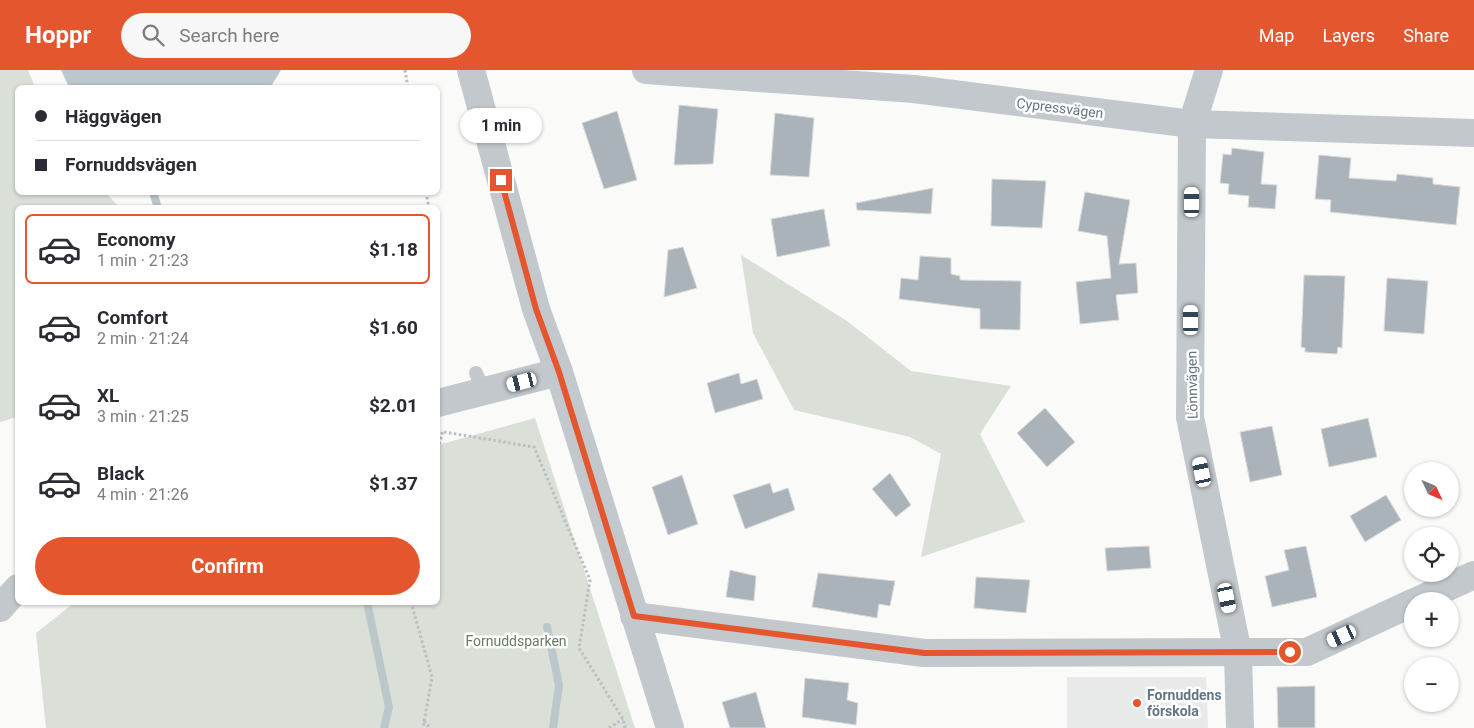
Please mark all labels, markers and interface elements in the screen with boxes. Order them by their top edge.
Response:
search box [121,13,471,58]
text: Hoppr [25,21,91,49]
icon: search [139,21,167,49]
text: Search here [179,24,279,47]
text: Map [1259,25,1294,46]
text: Layers [1322,25,1375,46]
text: Share [1403,25,1449,46]
street label: Cypressvägen [1016,95,1104,121]
text: Häggvägen [65,105,162,128]
callout: 1 min [460,108,542,142]
text: 1 min [481,116,521,135]
text: Fornuddsvägen [65,153,197,176]
route end [490,169,512,191]
car [1184,187,1199,217]
icon: car [37,227,82,272]
text: Economy [97,228,176,251]
text: $1.18 [369,238,418,261]
text: 1 min · 21:23 [97,251,189,270]
icon: car [37,305,82,350]
car [1183,305,1198,335]
text: Comfort [97,306,168,329]
text: $1.60 [369,316,418,339]
text: 2 min · 21:24 [97,329,189,348]
street label: Lönnvägen [1183,351,1201,419]
car [505,371,538,393]
icon: car [37,383,82,428]
text: XL [97,384,119,407]
text: $2.01 [369,394,418,417]
text: 3 min · 21:25 [97,407,189,426]
car [1191,456,1212,488]
icon: car [37,461,82,506]
text: Black [97,462,144,485]
north arrow [1404,462,1459,518]
map controls [1404,462,1459,712]
text: $1.37 [369,472,418,495]
text: 4 min · 21:26 [97,485,189,504]
button: locate [1404,527,1459,582]
button: Confirm [35,537,420,595]
car [1216,582,1237,614]
button: + [1404,592,1459,647]
car [1325,623,1358,649]
park label: Fornuddsparken [465,633,567,649]
route start [1279,641,1301,663]
button: − [1404,657,1459,712]
place label: Fornuddens förskola [1147,687,1222,719]
marker: Fornuddens förskola [1131,697,1143,709]

